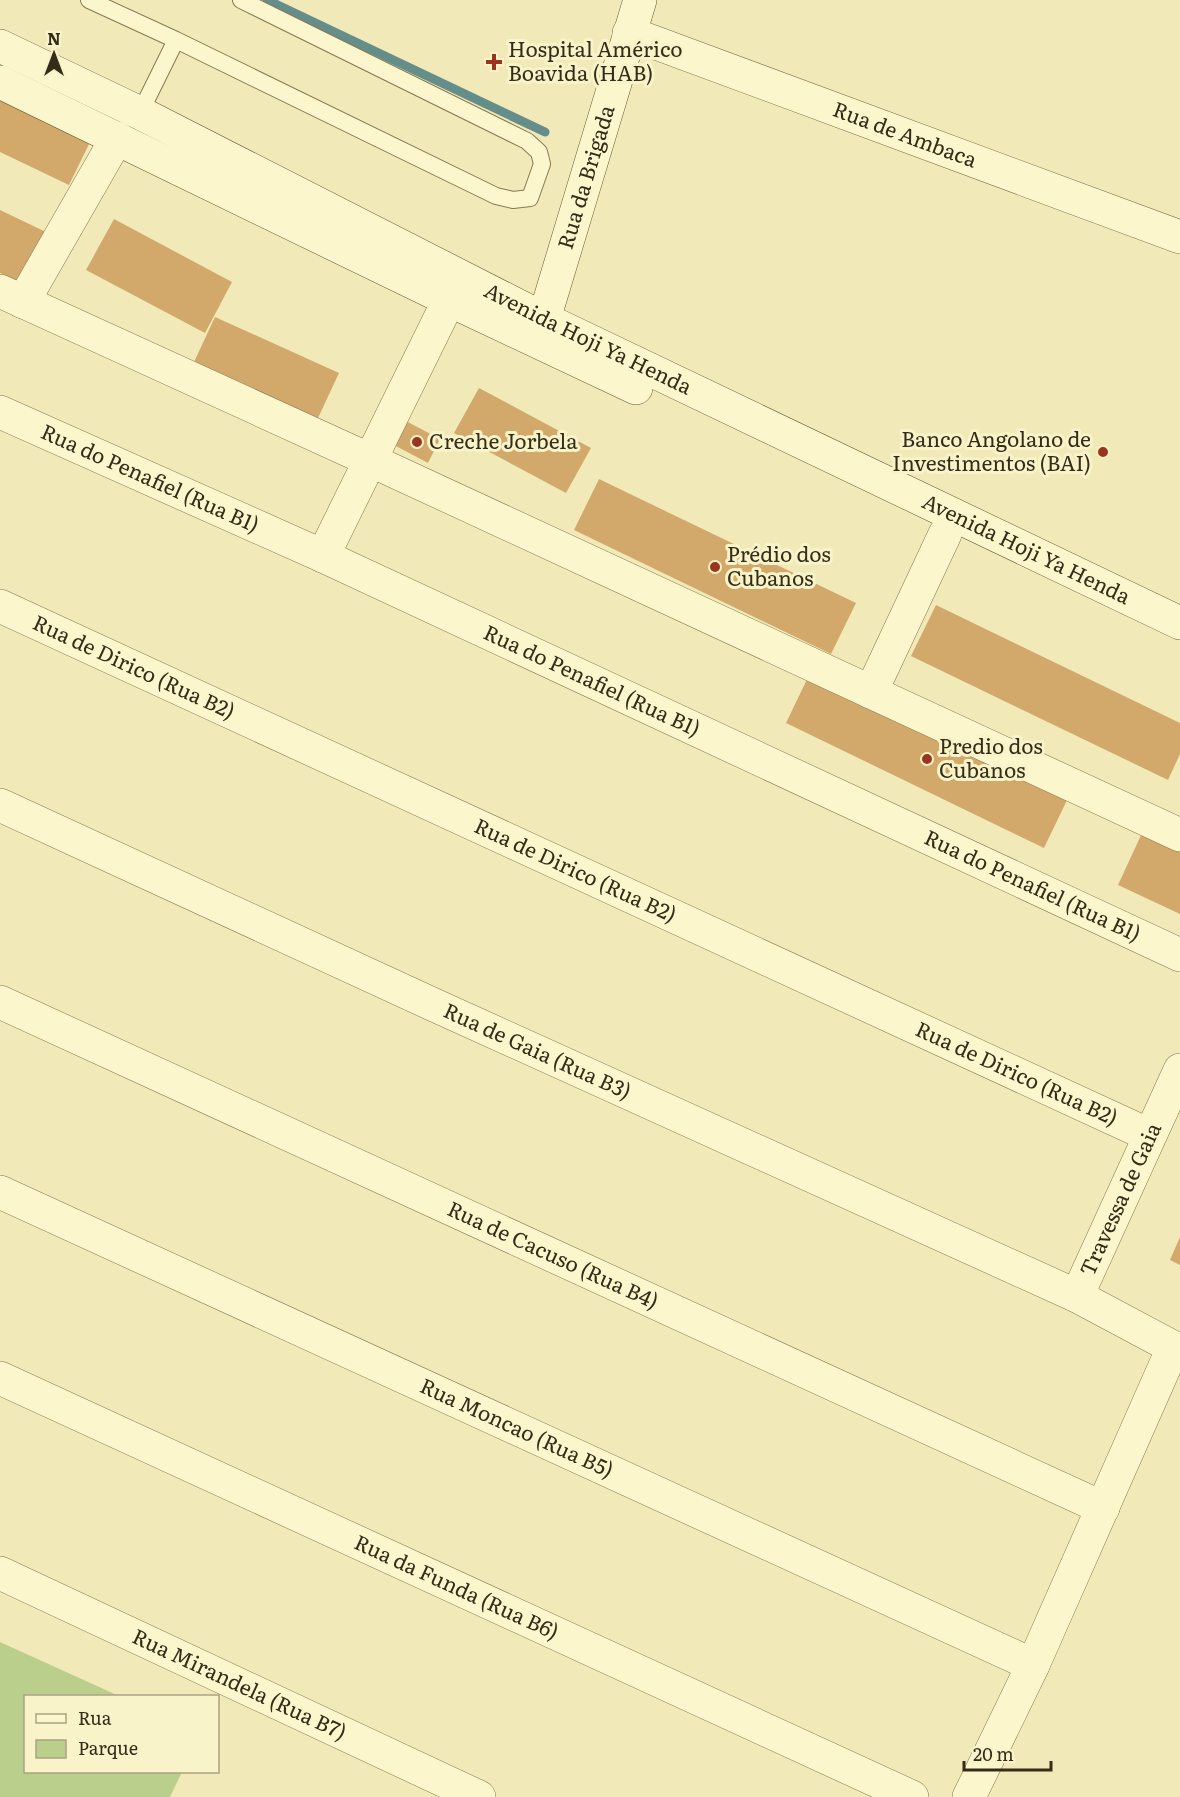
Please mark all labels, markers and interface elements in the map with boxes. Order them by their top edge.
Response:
north arrow [24,24,84,84]
text: N [47,26,61,50]
place label: Hospital Américo Boavida (HAB) [508,32,683,87]
marker: Hospital Américo Boavida (HAB) [485,53,503,71]
street label: Rua de Ambaca [829,92,983,174]
street label: Rua da Brigada [548,100,621,252]
street label: Avenida Hoji Ya Henda [480,273,699,401]
street label: Rua do Penafiel (Rua B1) [37,414,265,539]
place label: Banco Angolano de Investimentos (BAI) [892,422,1091,477]
place label: Creche Jorbela [429,424,578,455]
marker: Creche Jorbela [410,435,424,449]
marker: Banco Angolano de Investimentos (BAI) [1096,445,1110,459]
street label: Avenida Hoji Ya Henda [918,484,1137,610]
place label: Prédio dos Cubanos [727,537,831,592]
marker: Prédio dos Cubanos [708,560,722,574]
street label: Rua de Dirico (Rua B2) [28,605,241,725]
street label: Rua do Penafiel (Rua B1) [479,615,706,743]
place label: Predio dos Cubanos [939,729,1043,784]
marker: Predio dos Cubanos [920,752,934,766]
street label: Rua de Dirico (Rua B2) [470,808,682,928]
street label: Rua do Penafiel (Rua B1) [920,820,1147,948]
street label: Rua de Gaia (Rua B3) [439,993,637,1105]
street label: Rua de Dirico (Rua B2) [911,1012,1124,1132]
street label: Travessa de Gaia [1070,1116,1167,1280]
street label: Rua de Cacuso (Rua B4) [443,1191,664,1315]
street label: Rua Moncao (Rua B5) [416,1368,619,1484]
street label: Rua da Funda (Rua B6) [350,1525,564,1646]
street label: Rua Mirandela (Rua B7) [128,1619,352,1746]
legend [24,1695,219,1773]
text: Rua [78,1704,112,1731]
text: Parque [78,1734,138,1761]
scale bar [964,1734,1051,1772]
text: 20 m [973,1740,1014,1767]

